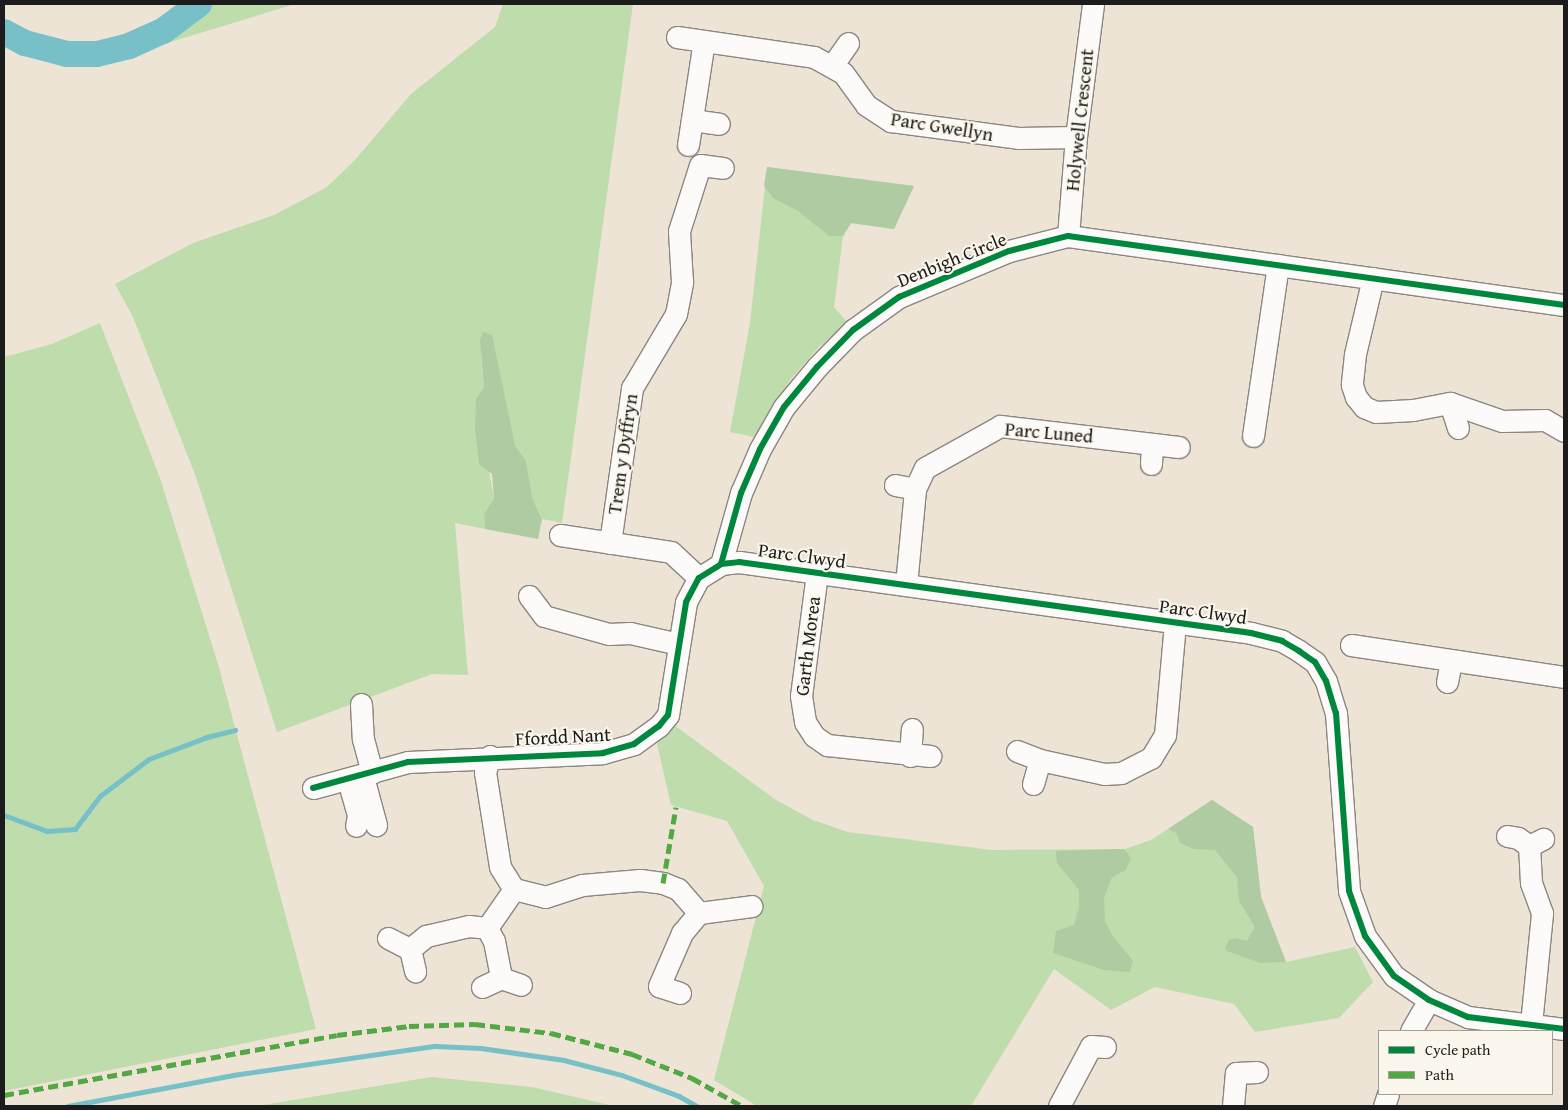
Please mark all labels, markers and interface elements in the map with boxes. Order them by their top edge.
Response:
street label: Holywell Crescent [1061,48,1099,192]
street label: Parc Gwellyn [889,108,995,146]
street label: Denbigh Circle [894,228,1010,292]
street label: Trem y Dyffryn [603,392,643,516]
street label: Parc Luned [1004,418,1094,448]
street label: Parc Clwyd [757,539,847,573]
street label: Garth Morea [791,595,825,697]
street label: Parc Clwyd [1158,595,1248,629]
street label: Ffordd Nant [514,723,612,751]
legend [1378,1030,1553,1095]
text: Cycle path [1425,1039,1491,1060]
text: Path [1425,1064,1454,1085]

